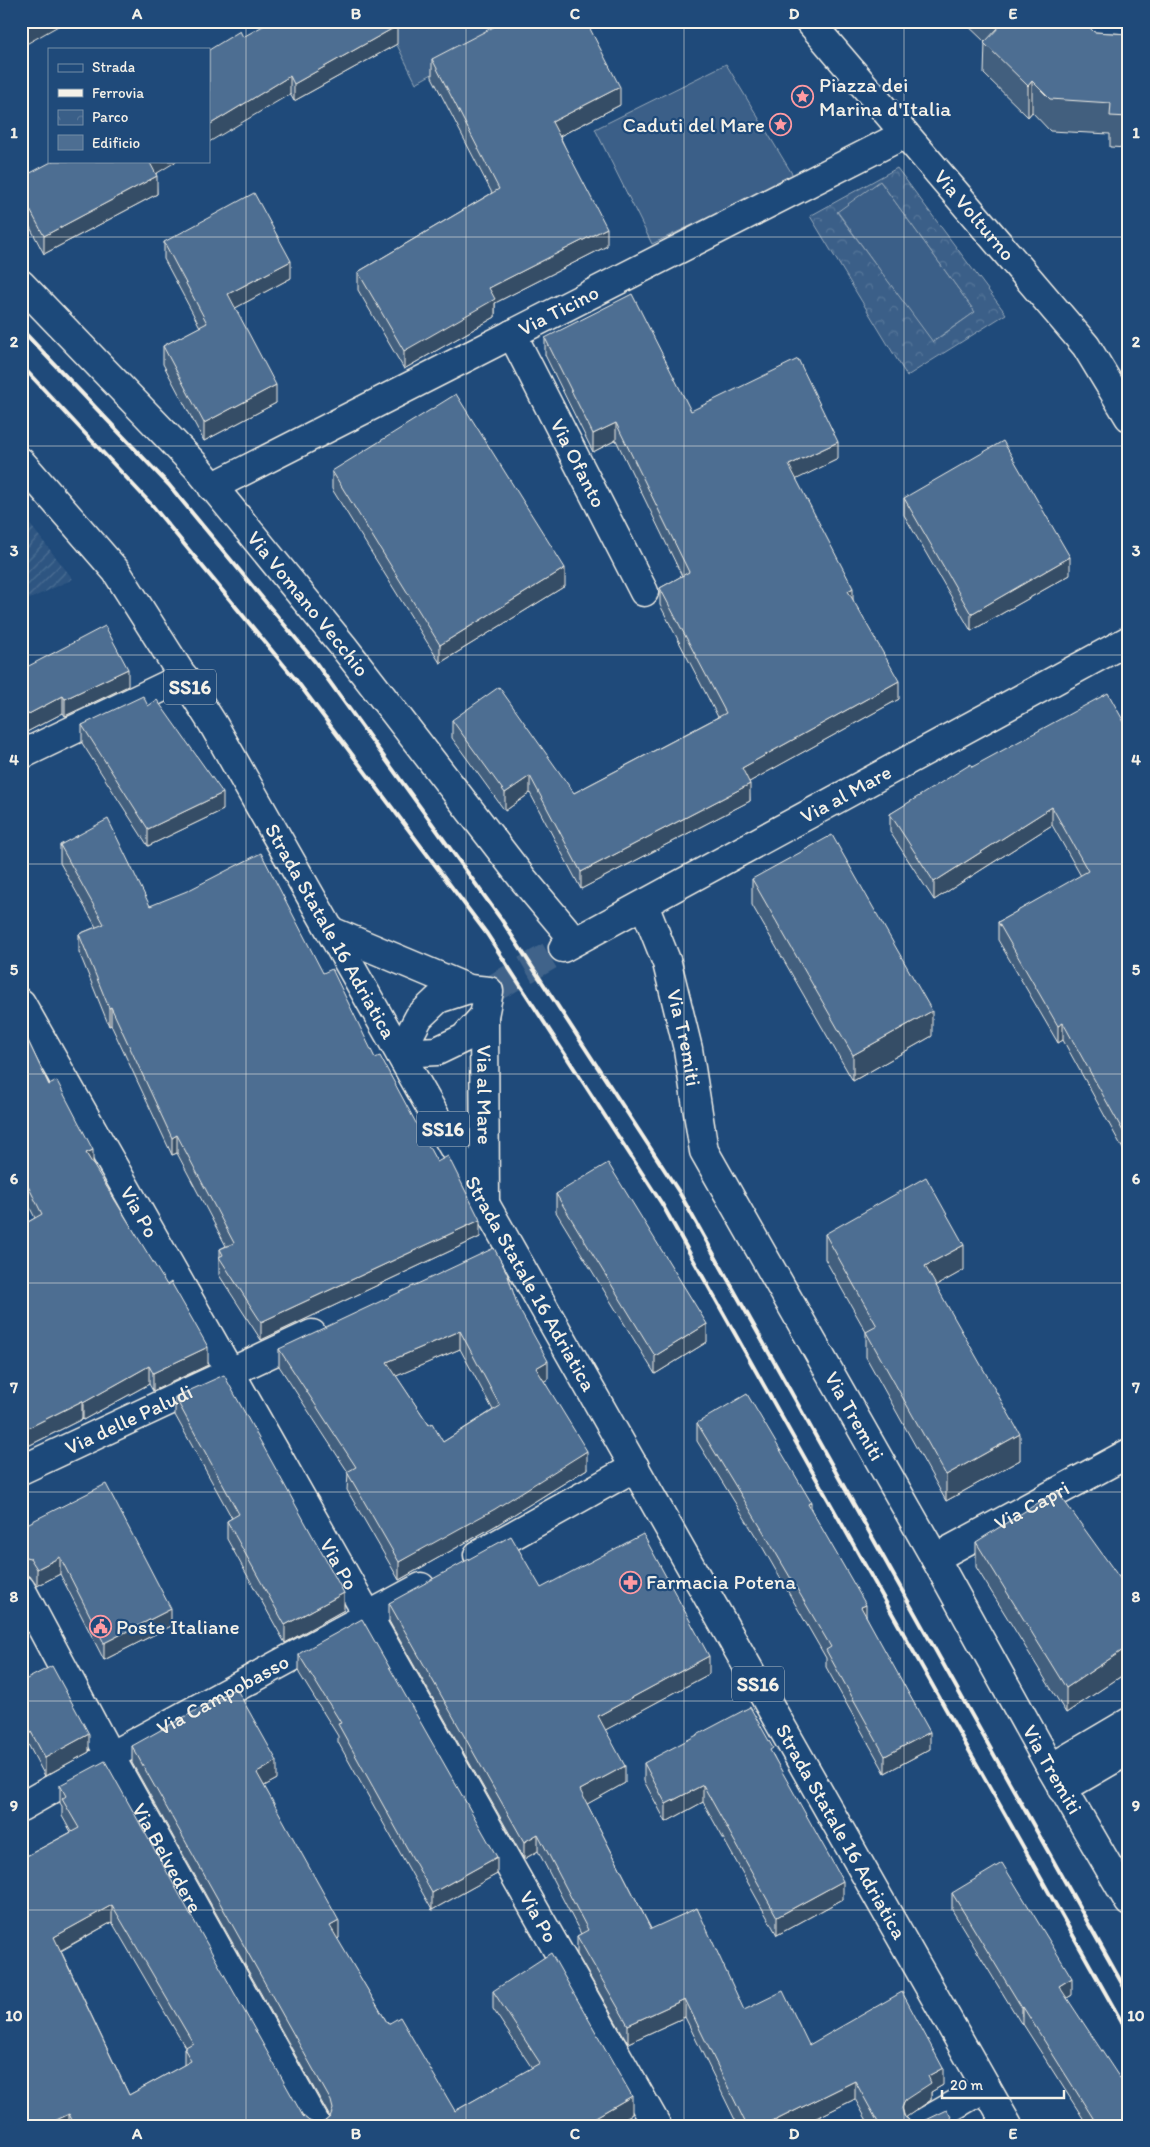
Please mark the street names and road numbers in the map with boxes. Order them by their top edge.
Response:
street label: Via Volturno [929,164,1021,266]
street label: Via Ticino [514,279,603,341]
street label: Via Ofanto [545,414,612,512]
street label: Via Vomano Vecchio [242,526,375,681]
road number: SS16 [164,670,216,704]
street label: Via al Mare [796,759,895,828]
street label: Strada Statale 16 Adriatica [260,819,402,1043]
street label: Via Tremiti [662,986,707,1088]
street label: Via al Mare [472,1045,498,1145]
road number: SS16 [417,1112,469,1146]
street label: Strada Statale 16 Adriatica [460,1171,602,1395]
street label: Via Po [115,1181,164,1242]
street label: Via Tremiti [820,1367,890,1465]
street label: Via delle Paludi [61,1379,196,1460]
street label: Via Capri [990,1475,1073,1536]
street label: Via Po [315,1534,364,1594]
street label: Via Campobasso [152,1648,293,1740]
road number: SS16 [732,1666,784,1702]
street label: Strada Statale 16 Adriatica [771,1719,912,1943]
street label: Via Tremiti [1018,1720,1088,1818]
street label: Via Belvedere [127,1798,208,1917]
street label: Via Po [514,1886,563,1947]

